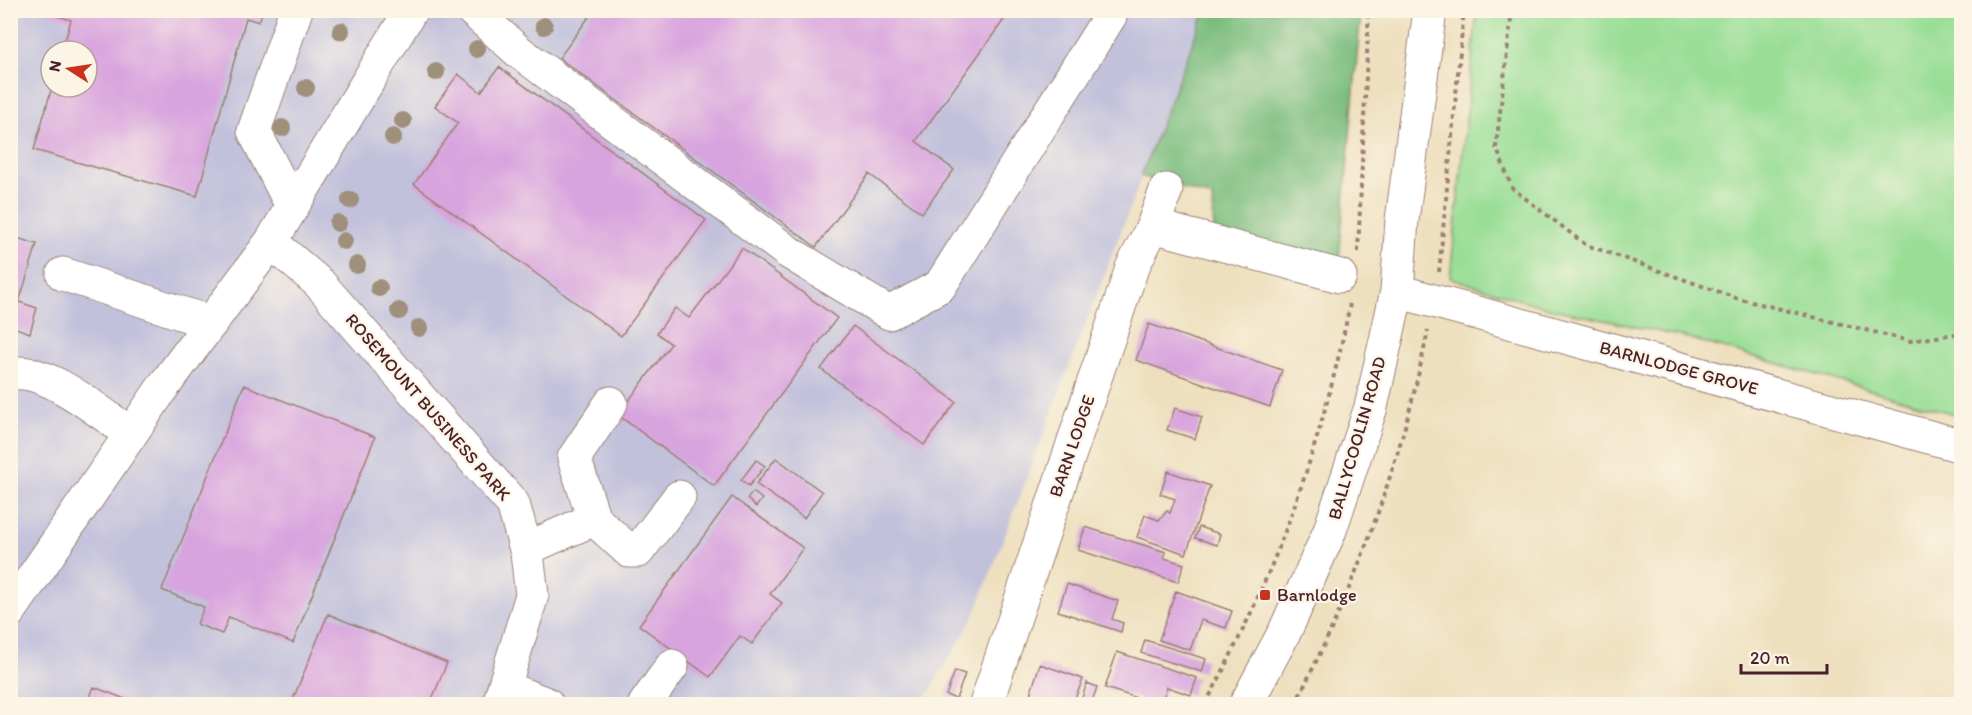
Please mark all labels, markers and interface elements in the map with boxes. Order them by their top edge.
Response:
north arrow [39,39,99,99]
text: N [44,59,65,73]
street label: ROSEMOUNT BUSINESS PARK [341,309,516,505]
street label: BARNLODGE GROVE [1597,336,1761,400]
street label: BALLYCOOLIN ROAD [1323,354,1391,522]
street label: BARN LODGE [1044,392,1100,500]
place label: Barnlodge [1277,584,1357,606]
marker: Barnlodge [1258,588,1272,602]
scale bar [1741,637,1826,675]
text: 20 m [1750,647,1790,669]

